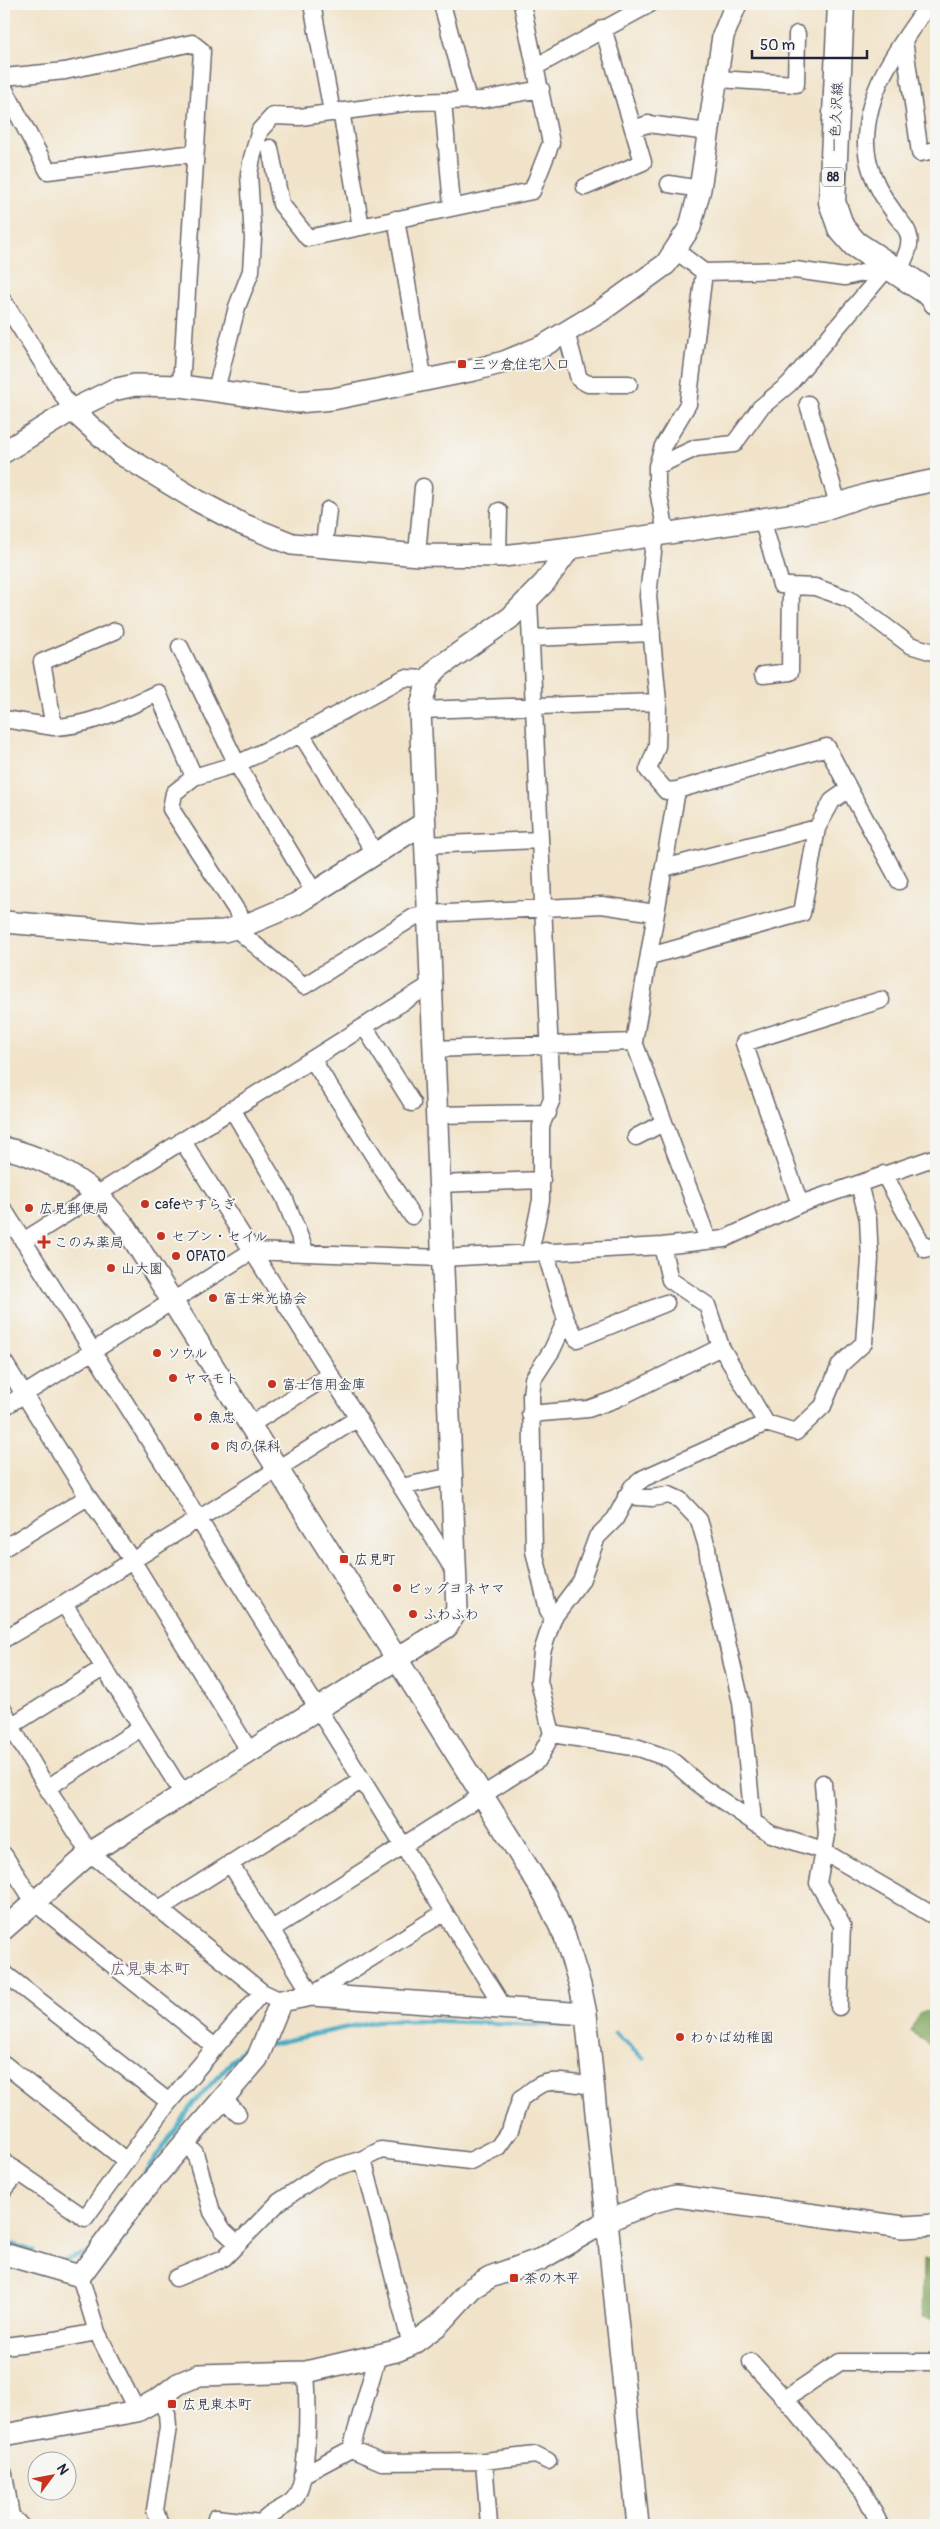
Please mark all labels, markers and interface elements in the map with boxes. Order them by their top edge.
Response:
scale bar [752,28,868,60]
text: 50 m [760,36,795,55]
street label: 一色久沢線 [826,82,846,152]
road number: 88 [822,168,844,186]
place label: 三ツ倉住宅入口 [472,356,570,373]
marker: 三ツ倉住宅入口 [456,358,468,370]
place label: cafeやすらぎ [155,1196,236,1213]
marker: cafeやすらぎ [139,1198,151,1210]
place label: 広見郵便局 [39,1200,109,1217]
marker: 広見郵便局 [23,1202,35,1214]
place label: セブン・セイル [171,1228,268,1245]
marker: セブン・セイル [155,1230,167,1242]
place label: このみ薬局 [54,1234,124,1251]
marker: このみ薬局 [38,1236,50,1248]
place label: OPATO [186,1248,226,1265]
marker: OPATO [170,1250,182,1262]
place label: 山大園 [121,1260,163,1277]
marker: 山大園 [105,1262,117,1274]
place label: 富士栄光協会 [223,1290,307,1307]
marker: 富士栄光協会 [207,1292,219,1304]
place label: ソウル [167,1345,208,1362]
marker: ソウル [151,1347,163,1359]
place label: ヤマモト [183,1370,239,1387]
marker: ヤマモト [167,1372,179,1384]
place label: 富士信用金庫 [282,1376,366,1393]
marker: 富士信用金庫 [266,1378,278,1390]
place label: 魚忠 [208,1409,236,1426]
marker: 魚忠 [192,1411,204,1423]
place label: 肉の保科 [225,1438,281,1455]
marker: 肉の保科 [209,1440,221,1452]
place label: 広見町 [354,1551,396,1568]
marker: 広見町 [338,1553,350,1565]
place label: ビッグヨネヤマ [407,1580,505,1597]
marker: ビッグヨネヤマ [391,1582,403,1594]
place label: ふわふわ [423,1606,479,1623]
marker: ふわふわ [407,1608,419,1620]
district label: 広見東本町 [110,1959,190,1979]
place label: わかば幼稚園 [690,2029,774,2046]
marker: わかば幼稚園 [674,2031,686,2043]
place label: 茶の木平 [524,2270,580,2287]
marker: 茶の木平 [508,2272,520,2284]
place label: 広見東本町 [182,2396,252,2413]
marker: 広見東本町 [166,2398,178,2410]
north arrow [28,2452,78,2502]
text: N [53,2461,72,2478]

